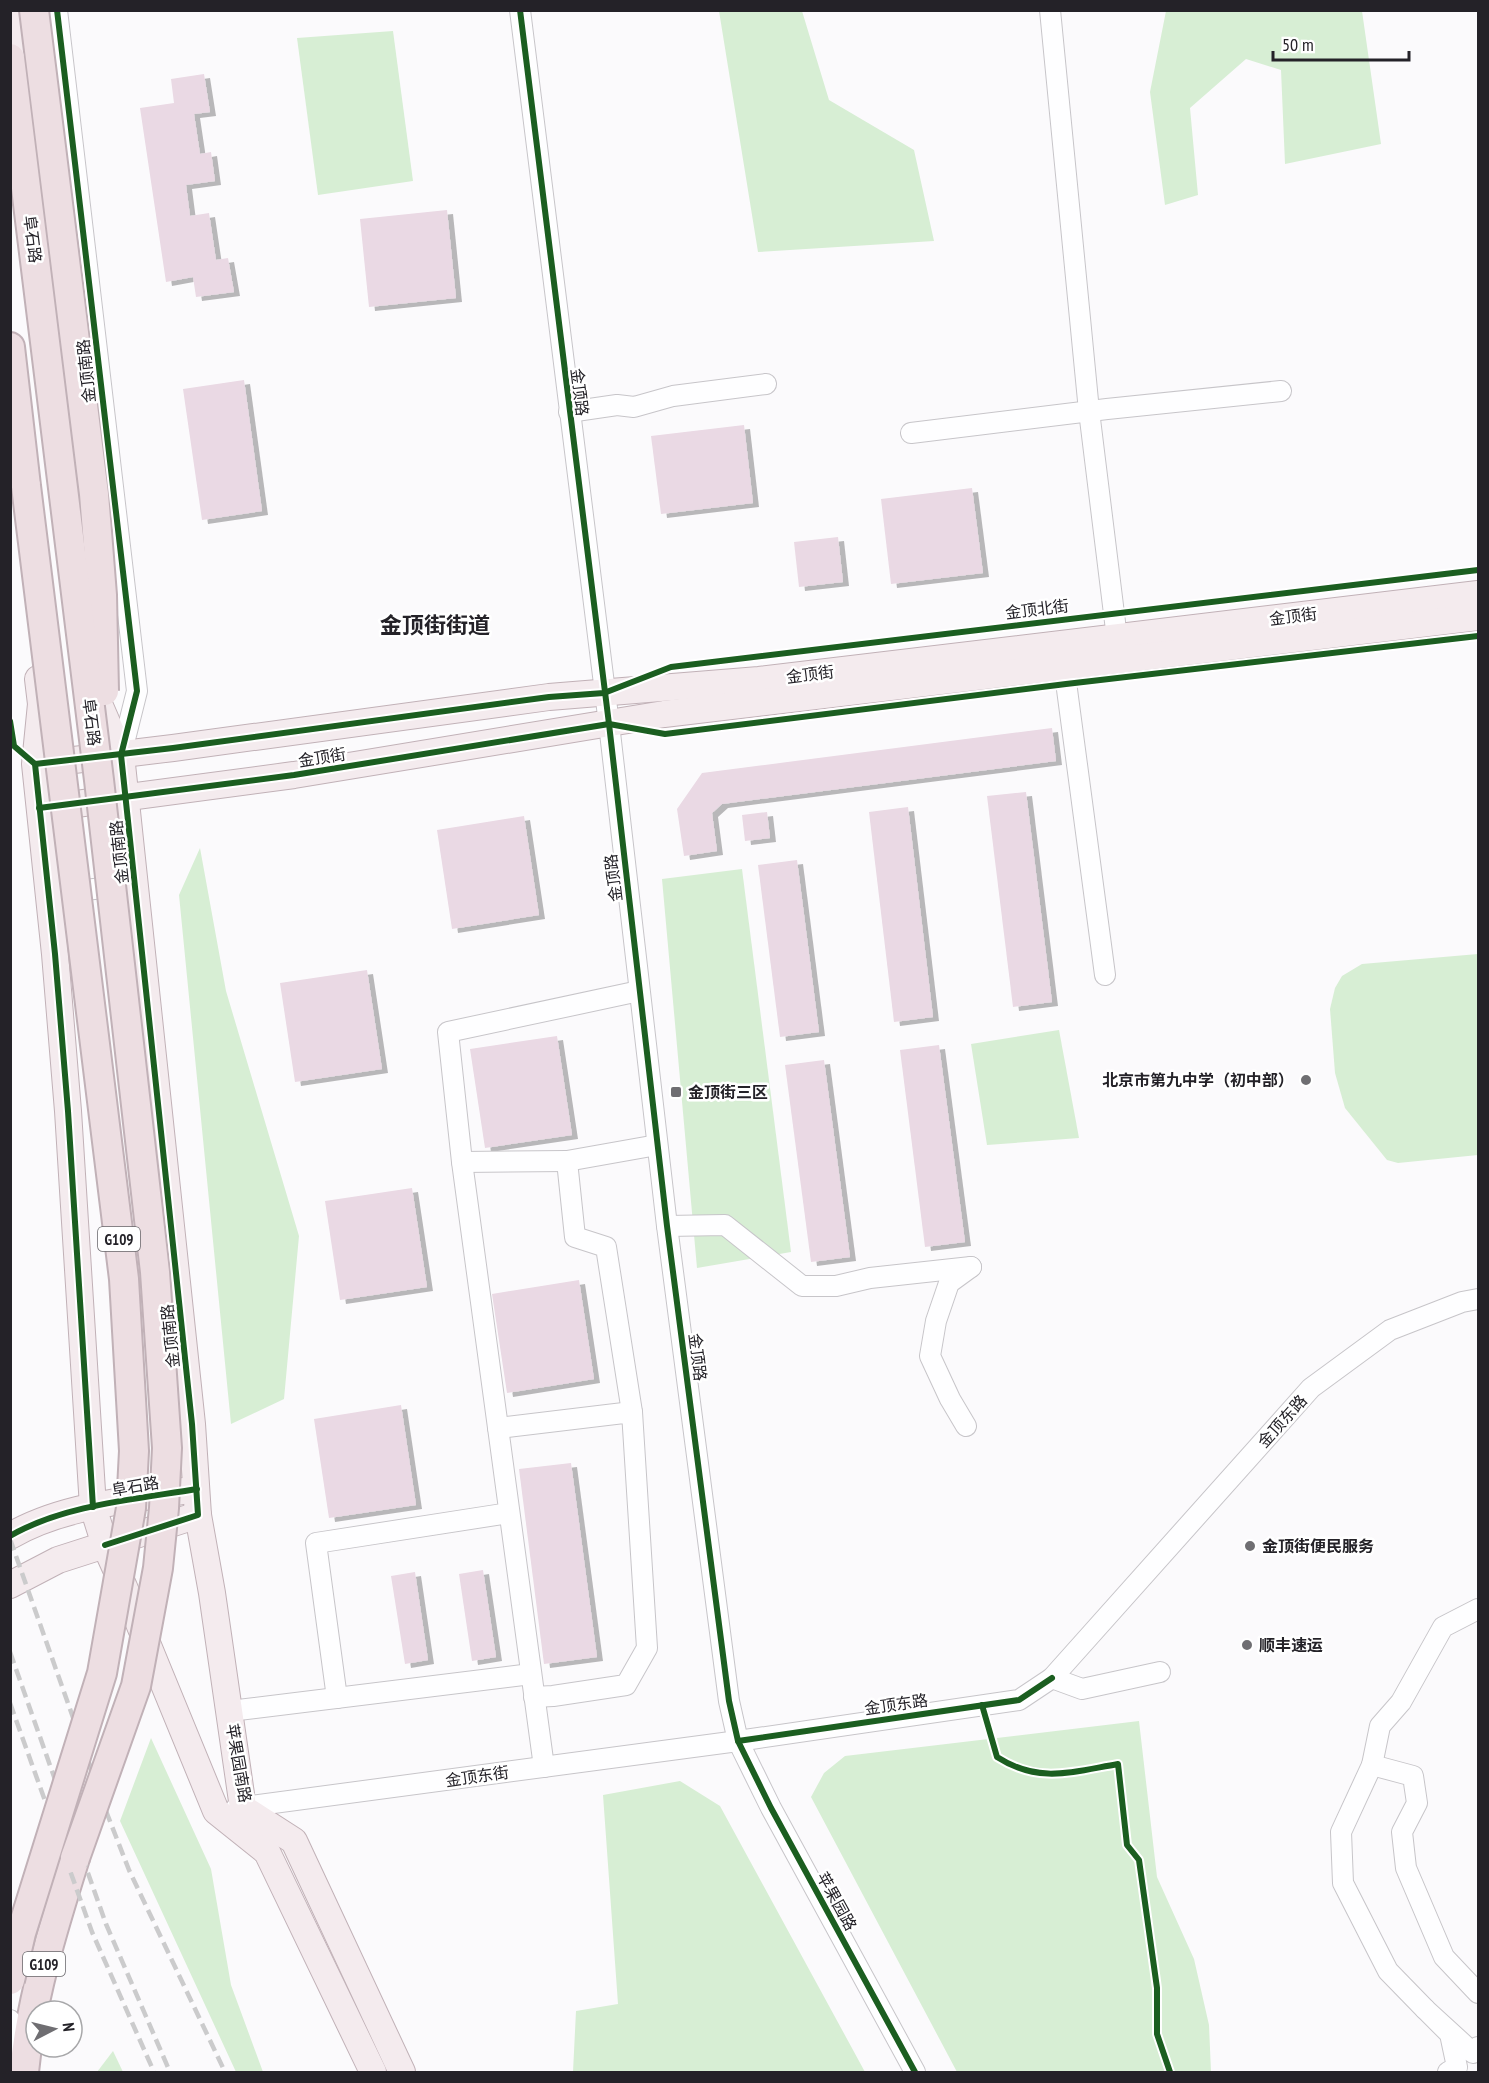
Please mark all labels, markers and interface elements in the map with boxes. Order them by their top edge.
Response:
scale bar [1273,24,1410,62]
text: 50 m [1282,33,1314,56]
street label: 阜石路 [20,214,46,264]
street label: 金顶南路 [73,338,99,404]
street label: 金顶路 [567,367,593,417]
street label: 金顶北街 [1004,595,1070,623]
street label: 金顶街 [1268,603,1318,629]
district label: 金顶街街道 [380,611,490,639]
street label: 金顶街 [785,661,835,687]
street label: 阜石路 [79,697,105,747]
street label: 金顶街 [297,743,347,771]
street label: 金顶南路 [106,819,132,885]
street label: 金顶路 [600,853,626,903]
place label: 北京市第九中学（初中部） [1102,1070,1294,1090]
marker: 北京市第九中学（初中部） [1299,1073,1313,1087]
place label: 金顶街三区 [688,1082,768,1102]
marker: 金顶街三区 [669,1085,683,1099]
road number: G109 [98,1227,140,1251]
street label: 金顶南路 [157,1303,183,1369]
street label: 金顶路 [685,1332,711,1382]
street label: 金顶东路 [1253,1391,1311,1451]
street label: 阜石路 [110,1472,160,1500]
place label: 金顶街便民服务 [1262,1536,1374,1556]
marker: 金顶街便民服务 [1243,1539,1257,1553]
place label: 顺丰速运 [1259,1635,1323,1655]
marker: 顺丰速运 [1240,1638,1254,1652]
street label: 金顶东路 [863,1690,929,1718]
street label: 苹果园南路 [222,1722,256,1804]
street label: 金顶东街 [444,1762,510,1790]
street label: 苹果园路 [813,1868,861,1934]
road number: G109 [23,1952,65,1976]
north arrow [24,1999,84,2059]
text: N [58,2022,79,2033]

